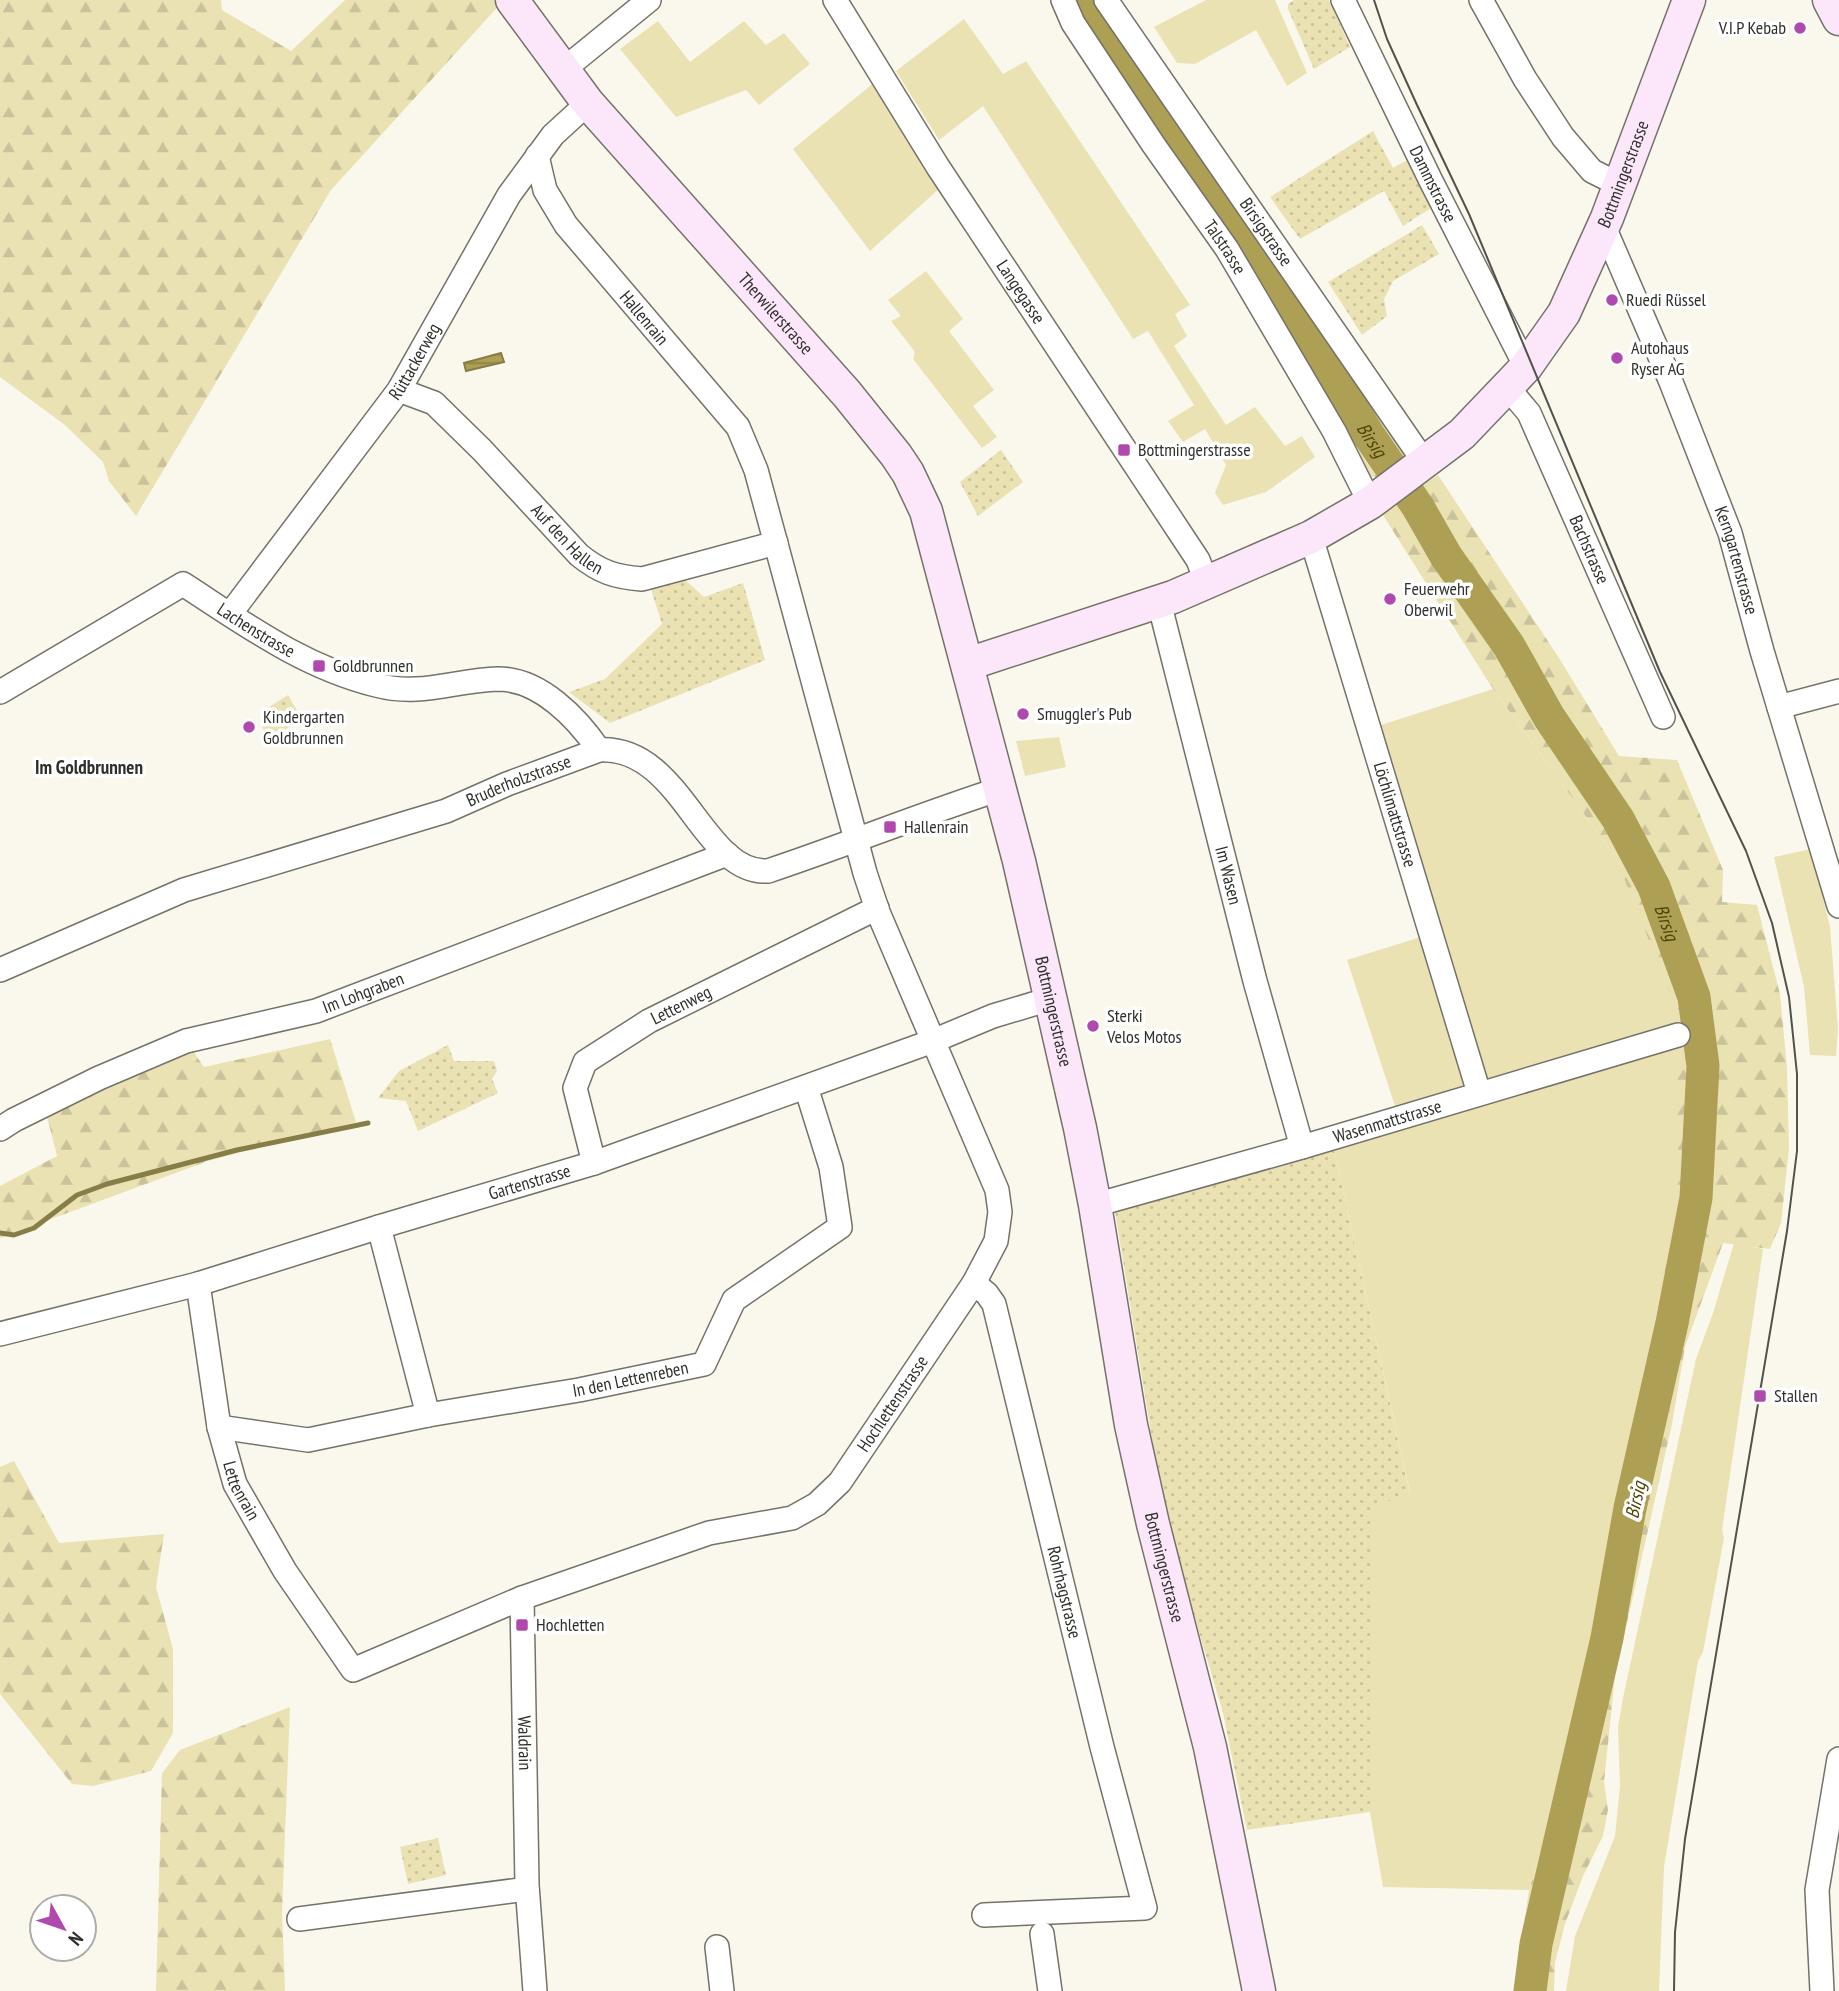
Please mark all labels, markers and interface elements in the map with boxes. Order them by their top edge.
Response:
place label: V.I.P Kebab [1718,16,1786,39]
marker: V.I.P Kebab [1792,20,1808,36]
street label: Bottmingerstrasse [1592,117,1654,231]
street label: Dammstrasse [1405,142,1462,226]
street label: Birsigstrasse [1235,193,1298,271]
street label: Talstrasse [1199,215,1251,279]
street label: Langegasse [992,255,1051,328]
street label: Therwilerstrasse [733,267,818,359]
street label: Hallenrain [615,286,674,350]
place label: Ruedi Rüssel [1626,288,1706,311]
marker: Ruedi Rüssel [1604,292,1620,308]
street label: Rüttackerweg [383,319,445,405]
place label: Autohaus Ryser AG [1631,336,1689,380]
marker: Autohaus Ryser AG [1609,350,1625,366]
water label: Birsig [1352,418,1393,463]
place label: Bottmingerstrasse [1138,438,1251,461]
marker: Bottmingerstrasse [1116,442,1132,458]
street label: Auf den Hallen [526,499,607,579]
street label: Kerngartenstrasse [1710,503,1764,617]
street label: Bachstrasse [1564,511,1615,587]
place label: Feuerwehr Oberwil [1404,577,1470,621]
marker: Feuerwehr Oberwil [1382,591,1398,607]
street label: Lachenstrasse [213,598,299,662]
place label: Goldbrunnen [333,654,413,677]
marker: Goldbrunnen [311,658,327,674]
place label: Smuggler's Pub [1037,702,1132,725]
place label: Kindergarten Goldbrunnen [263,705,344,749]
marker: Smuggler's Pub [1015,706,1031,722]
marker: Kindergarten Goldbrunnen [241,719,257,735]
street label: Bruderholzstrasse [463,749,574,812]
district label: Im Goldbrunnen [35,755,143,779]
street label: Löchlimattstrasse [1369,759,1422,870]
place label: Hallenrain [904,815,969,838]
marker: Hallenrain [882,819,898,835]
street label: Im Wasen [1210,844,1247,907]
water label: Birsig [1649,901,1685,946]
street label: Bottmingerstrasse [1030,954,1078,1069]
street label: Im Lohgraben [319,967,407,1018]
street label: Lettenweg [647,980,715,1029]
place label: Sterki Velos Motos [1106,1004,1182,1048]
marker: Sterki Velos Motos [1085,1018,1101,1034]
street label: Wasenmattstrasse [1330,1094,1444,1148]
street label: Gartenstrasse [486,1159,573,1205]
street label: Hochlettenstrasse [852,1351,933,1456]
street label: In den Lettenreben [571,1356,690,1402]
place label: Stallen [1774,1384,1818,1407]
marker: Stallen [1752,1388,1768,1404]
street label: Lettenrain [218,1458,265,1524]
water label: Birsig [1619,1478,1651,1521]
street label: Bottmingerstrasse [1140,1510,1190,1625]
street label: Rohrhagstrasse [1042,1544,1087,1641]
place label: Hochletten [536,1613,604,1636]
marker: Hochletten [514,1617,530,1633]
street label: Waldrain [513,1715,537,1770]
north arrow [28,1893,98,1963]
text: N [64,1927,89,1951]

